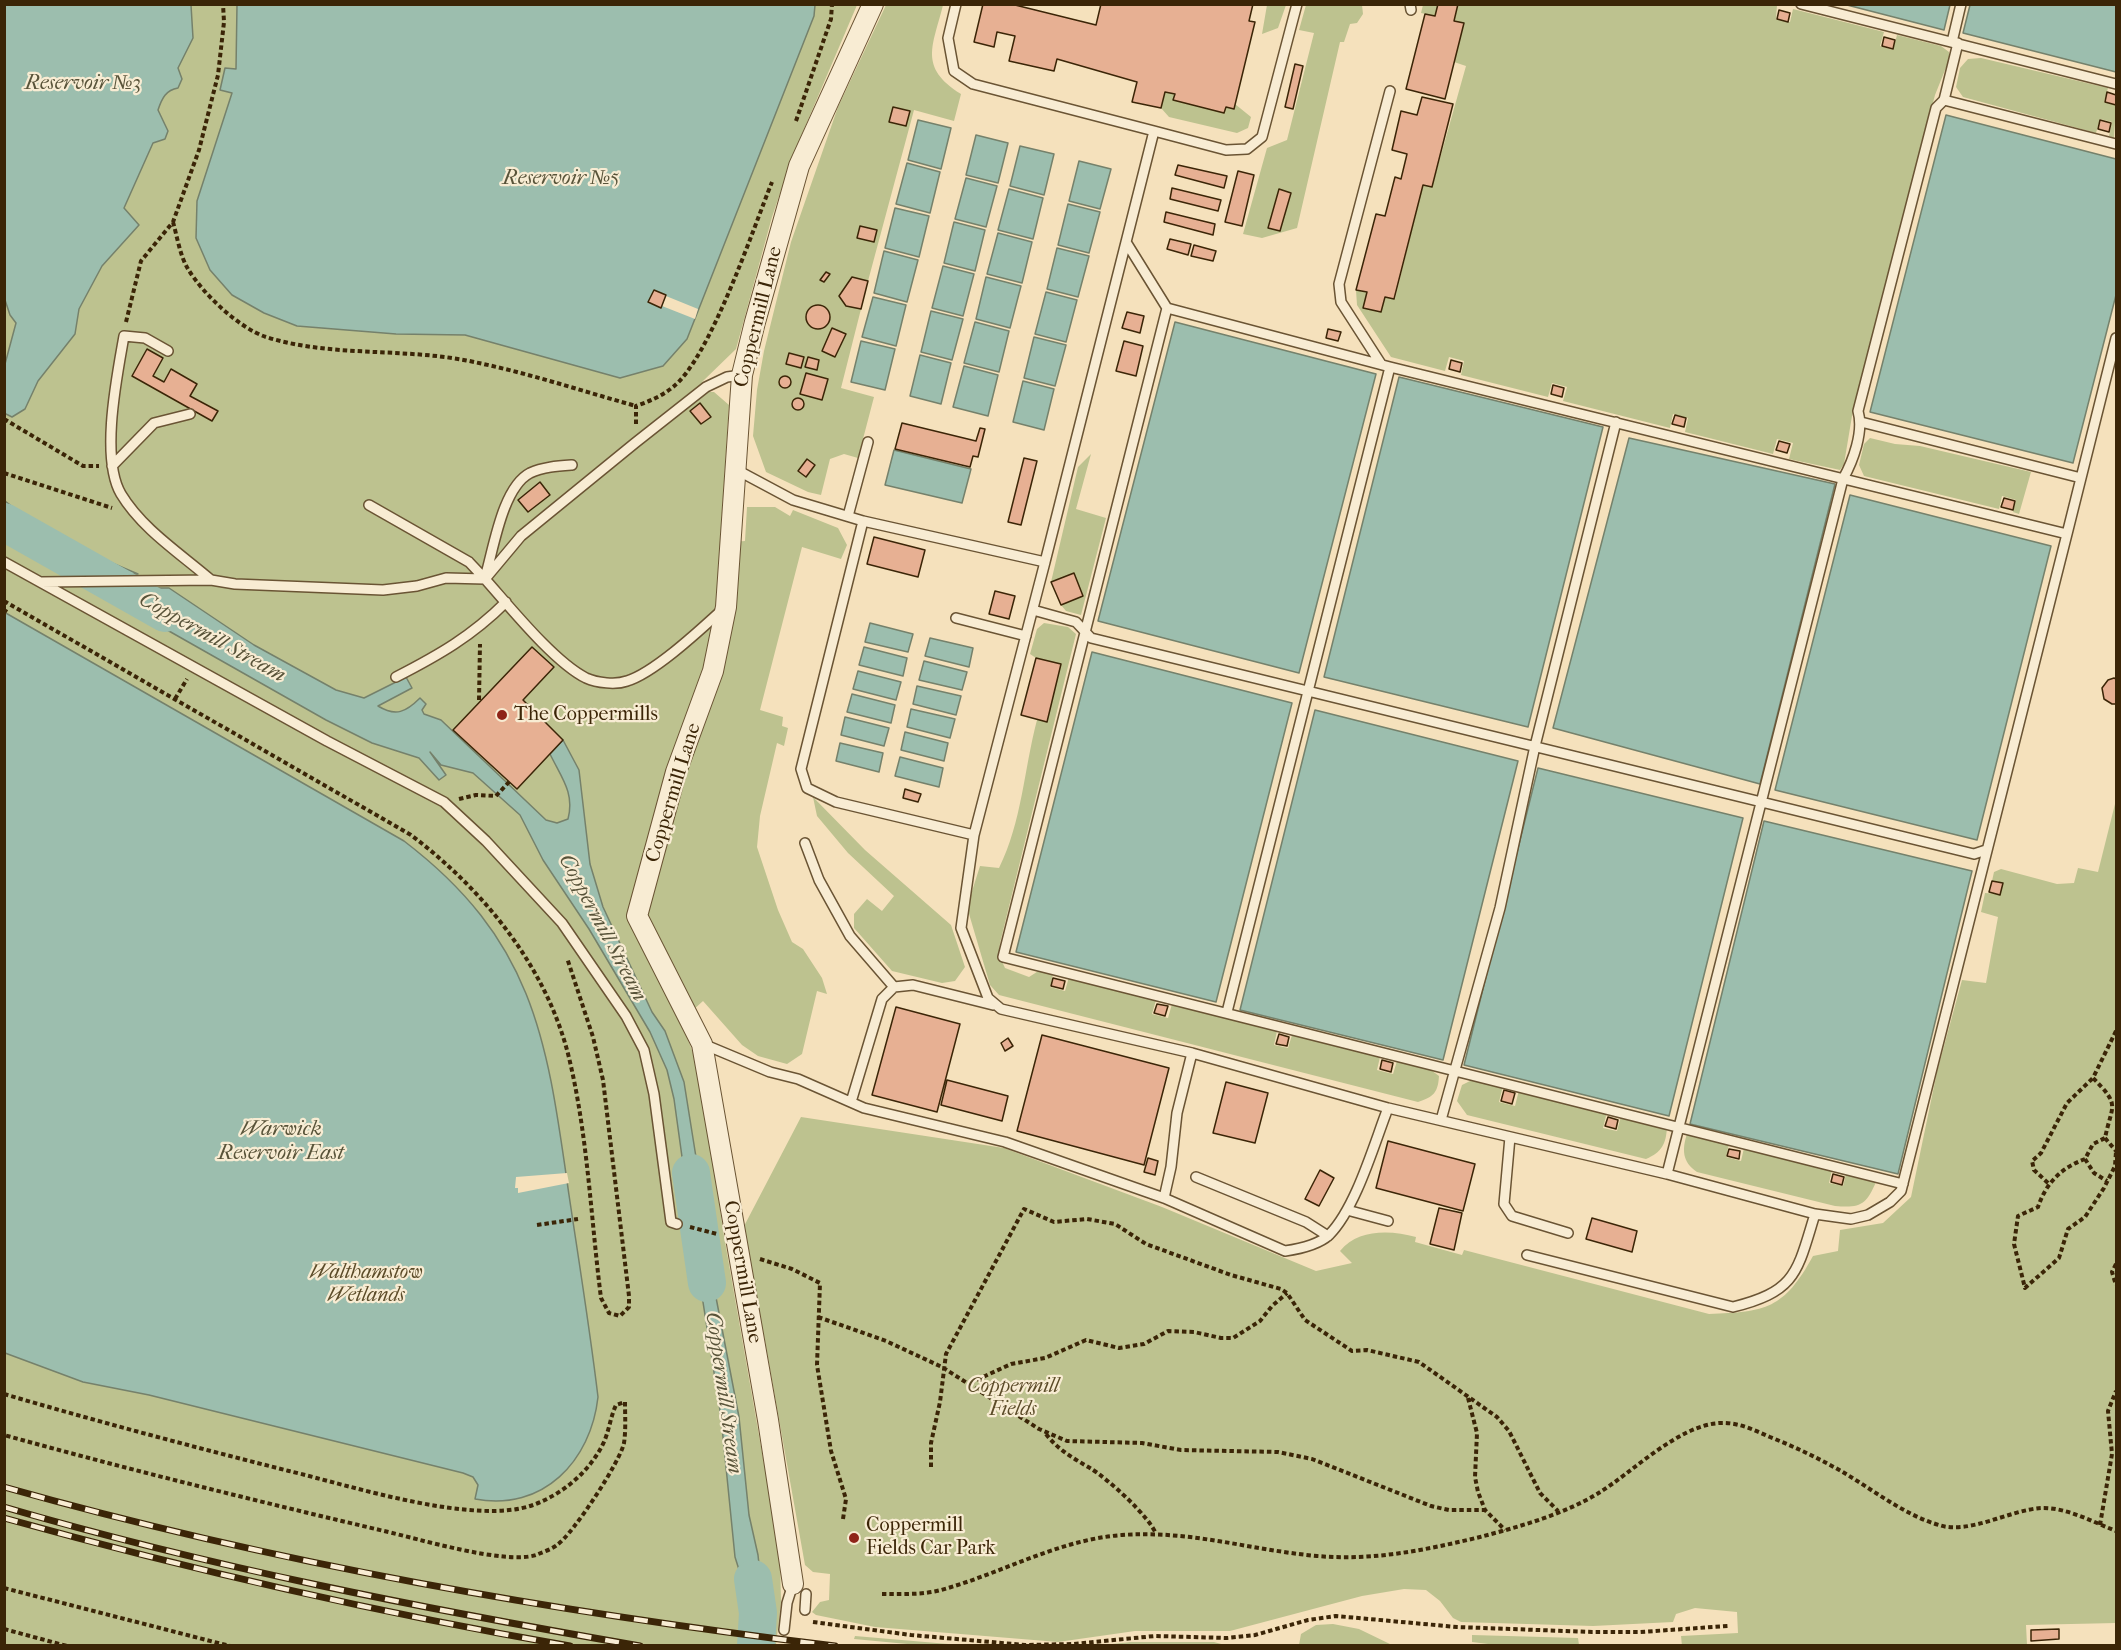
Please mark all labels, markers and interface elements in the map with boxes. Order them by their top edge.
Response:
water label: Reservoir №3 [25,71,141,97]
water label: Reservoir №5 [503,166,619,192]
street label: Coppermill Lane [730,244,788,390]
water label: Coppermill Stream [135,587,289,689]
place label: The Coppermills [514,703,658,727]
marker: The Coppermills [495,708,509,722]
street label: Coppermill Lane [641,720,707,866]
water label: Coppermill Stream [553,850,651,1006]
water label: Warwick Reservoir East [218,1117,344,1167]
street label: Coppermill Lane [718,1199,766,1345]
park label: Walthamstow Wetlands [309,1261,423,1308]
water label: Coppermill Stream [699,1310,747,1476]
park label: Coppermill Fields [967,1375,1059,1422]
place label: Coppermill Fields Car Park [866,1514,996,1561]
marker: Coppermill Fields Car Park [847,1531,861,1545]

